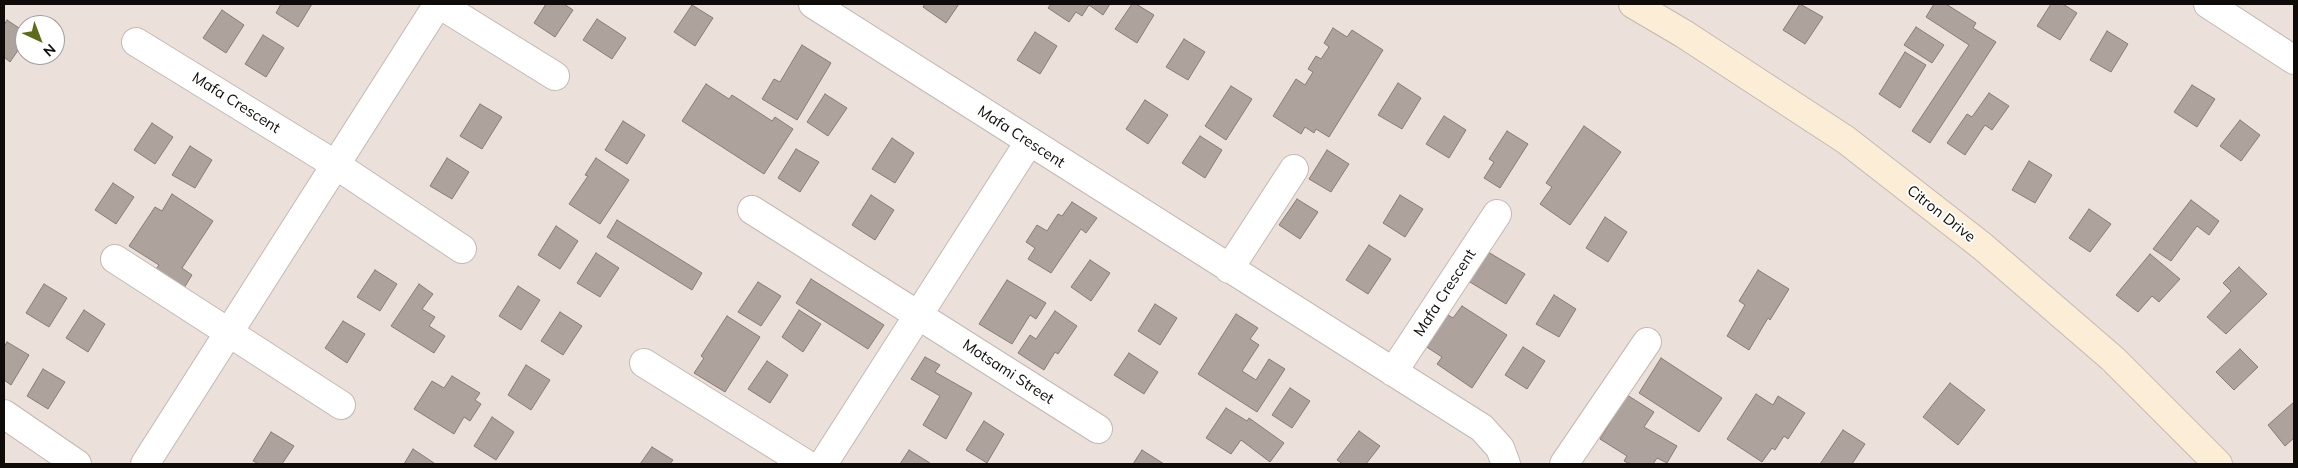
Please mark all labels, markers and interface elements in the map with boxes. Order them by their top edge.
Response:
north arrow [15,15,65,65]
text: N [40,40,60,60]
street label: Mafa Crescent [189,69,283,137]
street label: Mafa Crescent [974,102,1068,172]
street label: Citron Drive [1903,182,1979,246]
street label: Mafa Crescent [1410,246,1480,340]
street label: Motsami Street [959,336,1057,408]

